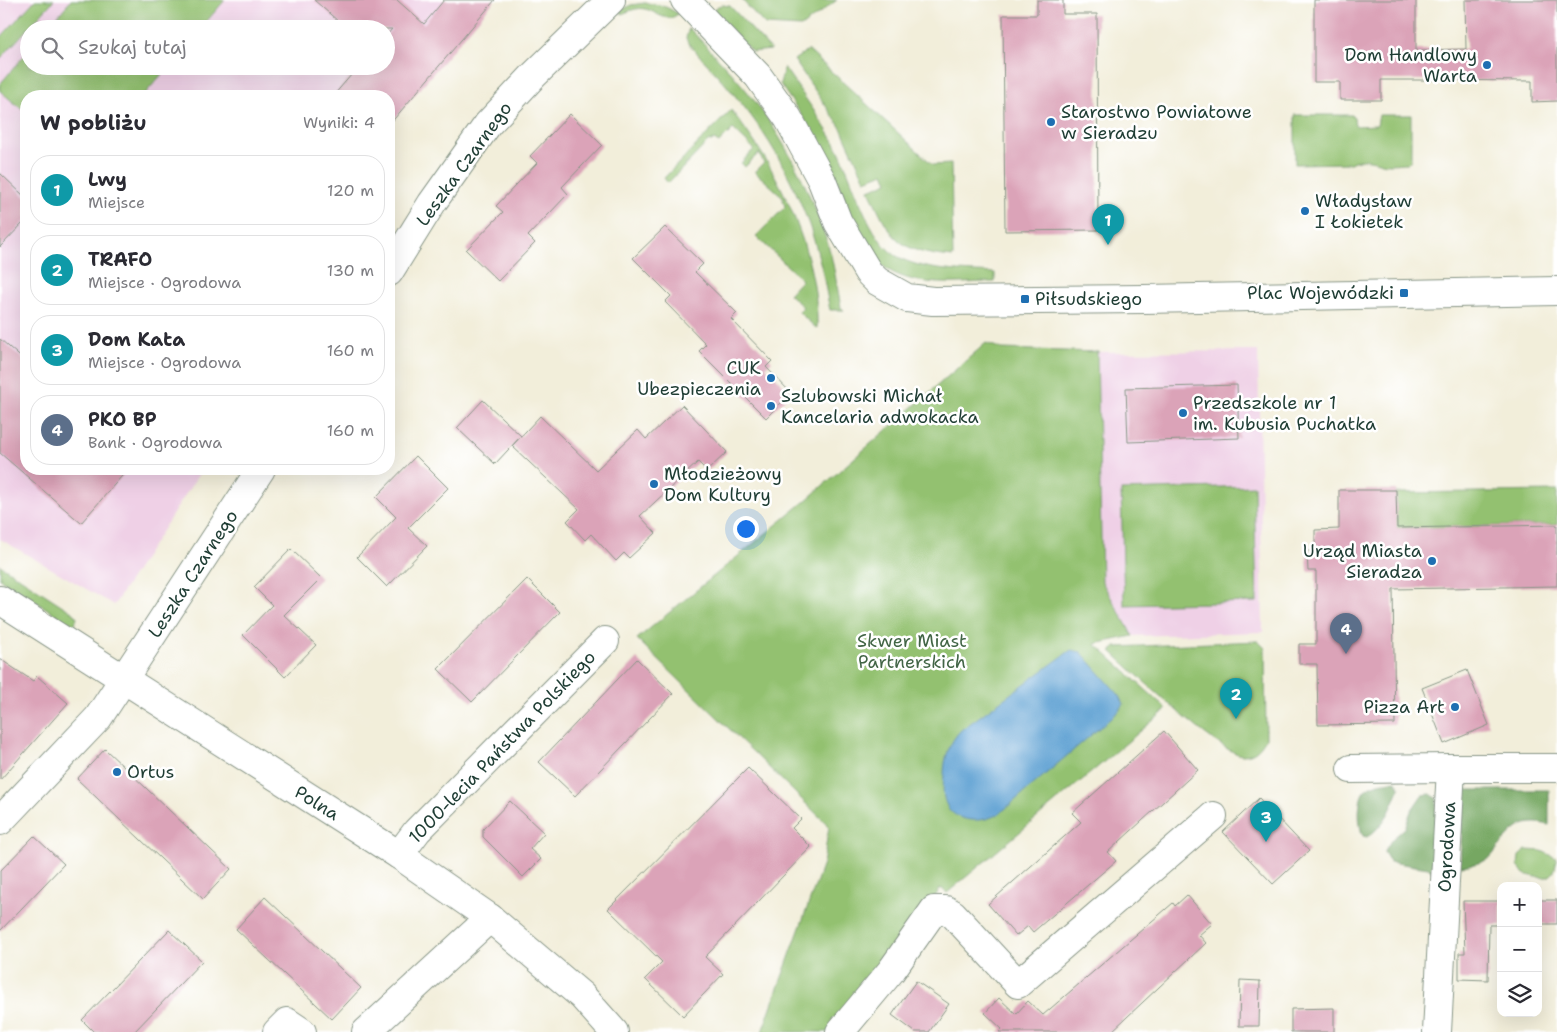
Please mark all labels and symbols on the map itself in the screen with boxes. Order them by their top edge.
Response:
place label: Dom Handlowy Warta [1344,43,1477,88]
marker: Dom Handlowy Warta [1481,59,1493,71]
street label: Leszka Czarnego [411,97,517,231]
place label: Starostwo Powiatowe w Sieradzu [1061,100,1252,145]
marker: Starostwo Powiatowe w Sieradzu [1045,116,1057,128]
place label: Władysław I Łokietek [1315,189,1413,234]
pin: 1 [1092,204,1124,245]
marker: Władysław I Łokietek [1299,205,1311,217]
place label: Plac Wojewódzki [1247,281,1394,305]
place label: Piłsudskiego [1035,287,1142,311]
marker: Plac Wojewódzki [1398,287,1410,299]
marker: Piłsudskiego [1019,293,1031,305]
place label: CUK Ubezpieczenia [637,356,761,401]
marker: CUK Ubezpieczenia [765,372,777,384]
place label: Szlubowski Michał Kancelaria adwokacka [781,384,979,429]
place label: Przedszkole nr 1 im. Kubusia Puchatka [1193,391,1376,436]
marker: Szlubowski Michał Kancelaria adwokacka [765,400,777,412]
marker: Przedszkole nr 1 im. Kubusia Puchatka [1177,407,1189,419]
place label: Młodzieżowy Dom Kultury [664,462,782,507]
marker: Młodzieżowy Dom Kultury [648,478,660,490]
street label: Leszka Czarnego [143,505,243,643]
your location [733,516,759,542]
place label: Urząd Miasta Sieradza [1303,539,1422,584]
marker: Urząd Miasta Sieradza [1426,555,1438,567]
pin: 4 [1330,613,1362,654]
park label: Skwer Miast Partnerskich [857,629,967,674]
street label: 1000-lecia Państwa Polskiego [403,645,601,849]
pin: 2 [1220,678,1252,719]
place label: Pizza Art [1363,695,1445,719]
marker: Pizza Art [1449,701,1461,713]
place label: Ortus [127,760,174,784]
marker: Ortus [111,766,123,778]
street label: Polna [290,780,344,826]
pin: 3 [1250,801,1282,842]
street label: Ogrodowa [1433,801,1461,893]

